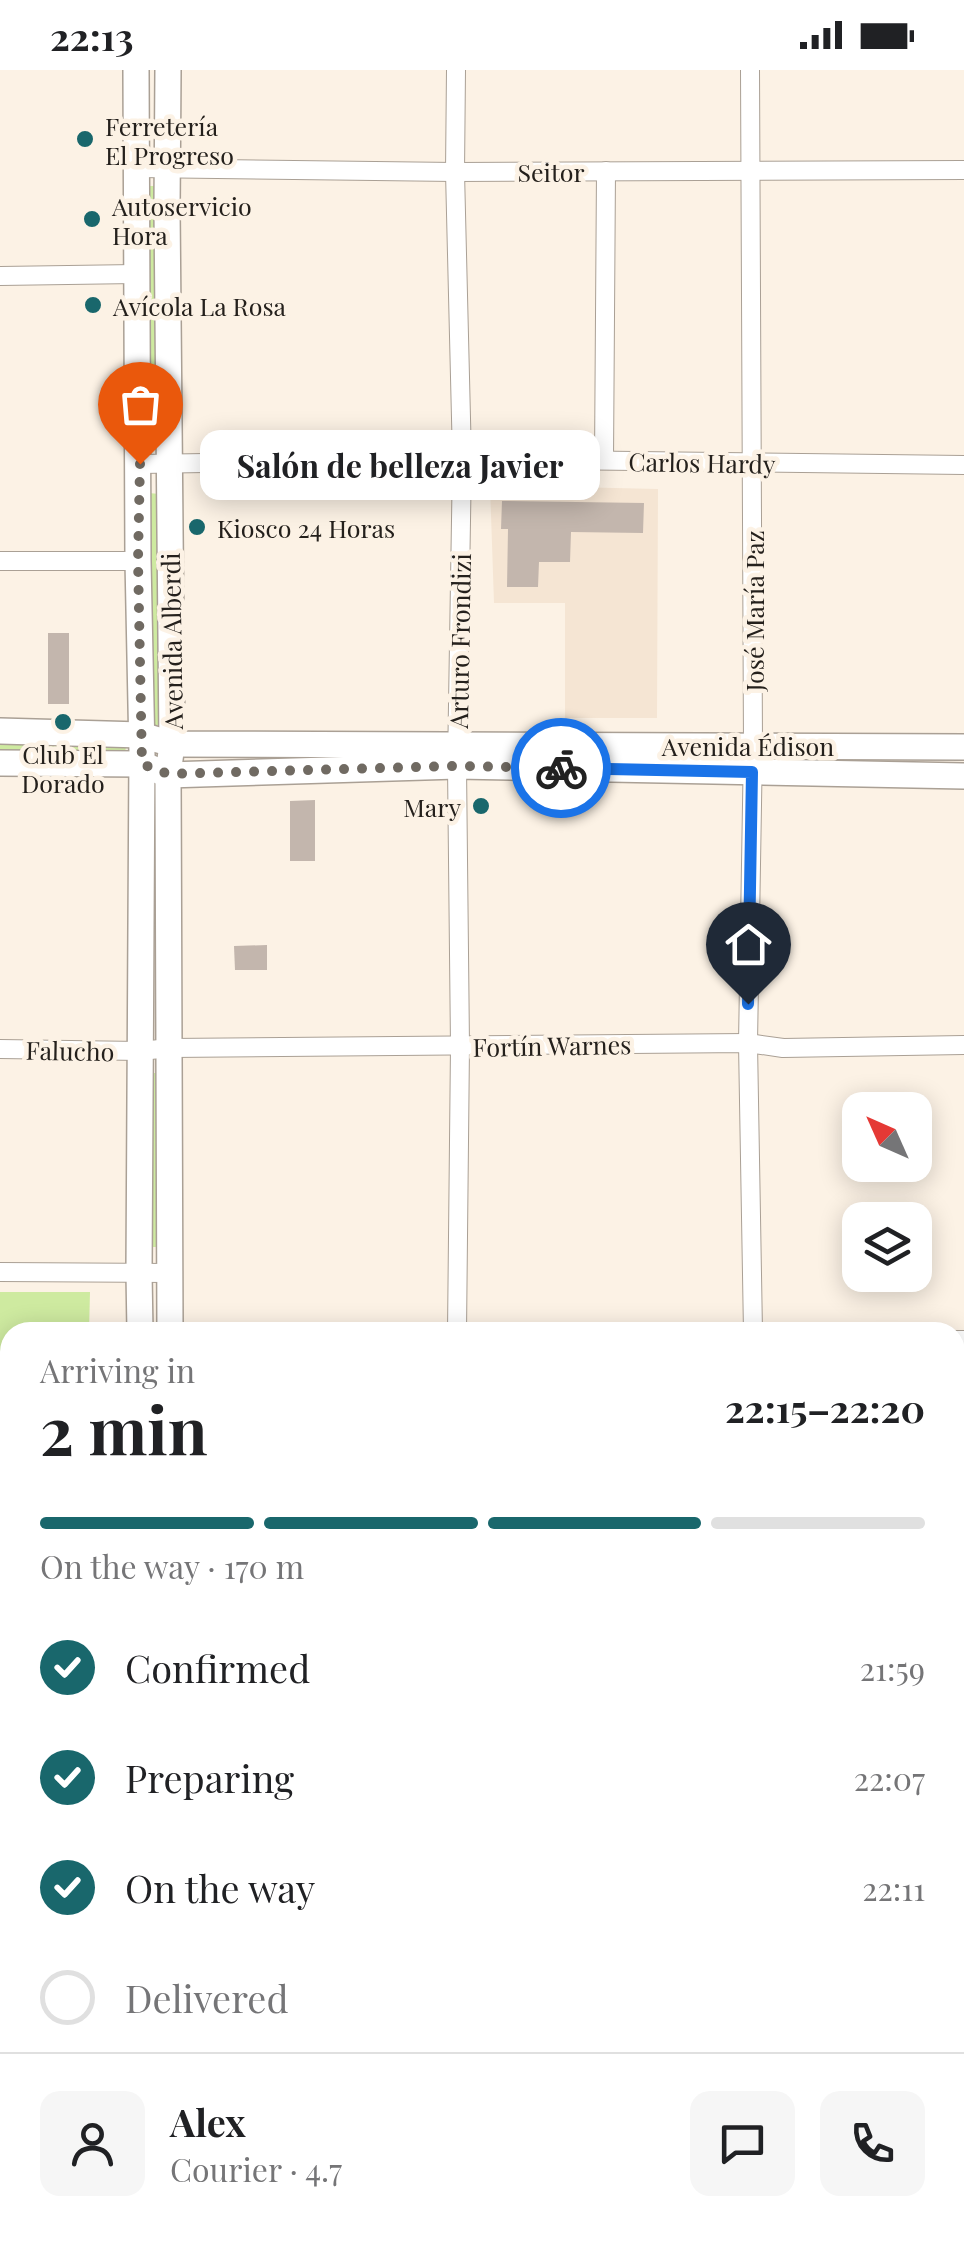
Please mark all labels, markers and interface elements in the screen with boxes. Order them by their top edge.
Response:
text: 22:13 [50,10,134,61]
place label: Ferretería El Progreso [105,109,234,171]
marker: Ferretería El Progreso [74,128,96,150]
street label: Seitor [517,155,585,188]
place label: Autoservicio Hora [111,189,252,251]
marker: Autoservicio Hora [81,208,103,230]
place label: Avícola La Rosa [112,289,287,322]
marker: Avícola La Rosa [82,294,104,316]
pin [98,362,183,465]
icon: bag [113,377,168,432]
callout: Salón de belleza Javier [200,429,600,499]
text: Salón de belleza Javier [236,443,564,486]
street label: Carlos Hardy [628,444,776,480]
place label: Kiosco 24 Horas [217,511,395,544]
marker: Kiosco 24 Horas [186,516,208,538]
street label: José María Paz [737,530,770,693]
street label: Avenida Alberdi [153,552,189,731]
street label: Arturo Frondizi [441,553,477,730]
marker: Club El Dorado [52,711,74,733]
courier [511,718,611,818]
street label: Avenida Édison [661,729,834,762]
place label: Club El Dorado [21,737,105,799]
icon: bike [534,741,589,796]
place label: Mary [403,790,461,823]
marker: Mary [470,795,492,817]
pin [706,902,791,1005]
icon: home [721,917,776,972]
street label: Fortín Warnes [472,1027,632,1063]
street label: Falucho [25,1033,115,1067]
north arrow [842,1092,932,1182]
map controls [842,1092,932,1292]
button: layers [842,1202,932,1292]
text: Arriving in [40,1348,195,1391]
text: 22:15–22:20 [725,1382,925,1433]
text: 2 min [40,1385,208,1471]
text: On the way · 170 m [40,1544,304,1587]
icon: check [40,1640,95,1695]
text: Confirmed [125,1642,310,1693]
text: 21:59 [860,1646,925,1689]
icon: check [40,1750,95,1805]
text: Preparing [125,1752,294,1803]
text: 22:07 [854,1756,925,1799]
icon: check [40,1860,95,1915]
text: On the way [125,1862,315,1913]
text: 22:11 [862,1866,925,1909]
text: Delivered [125,1972,289,2023]
button: person [40,2091,145,2196]
button: chat [690,2091,795,2196]
button: phone [820,2091,925,2196]
text: Alex [170,2096,246,2147]
text: Courier · 4.7 [170,2147,342,2190]

